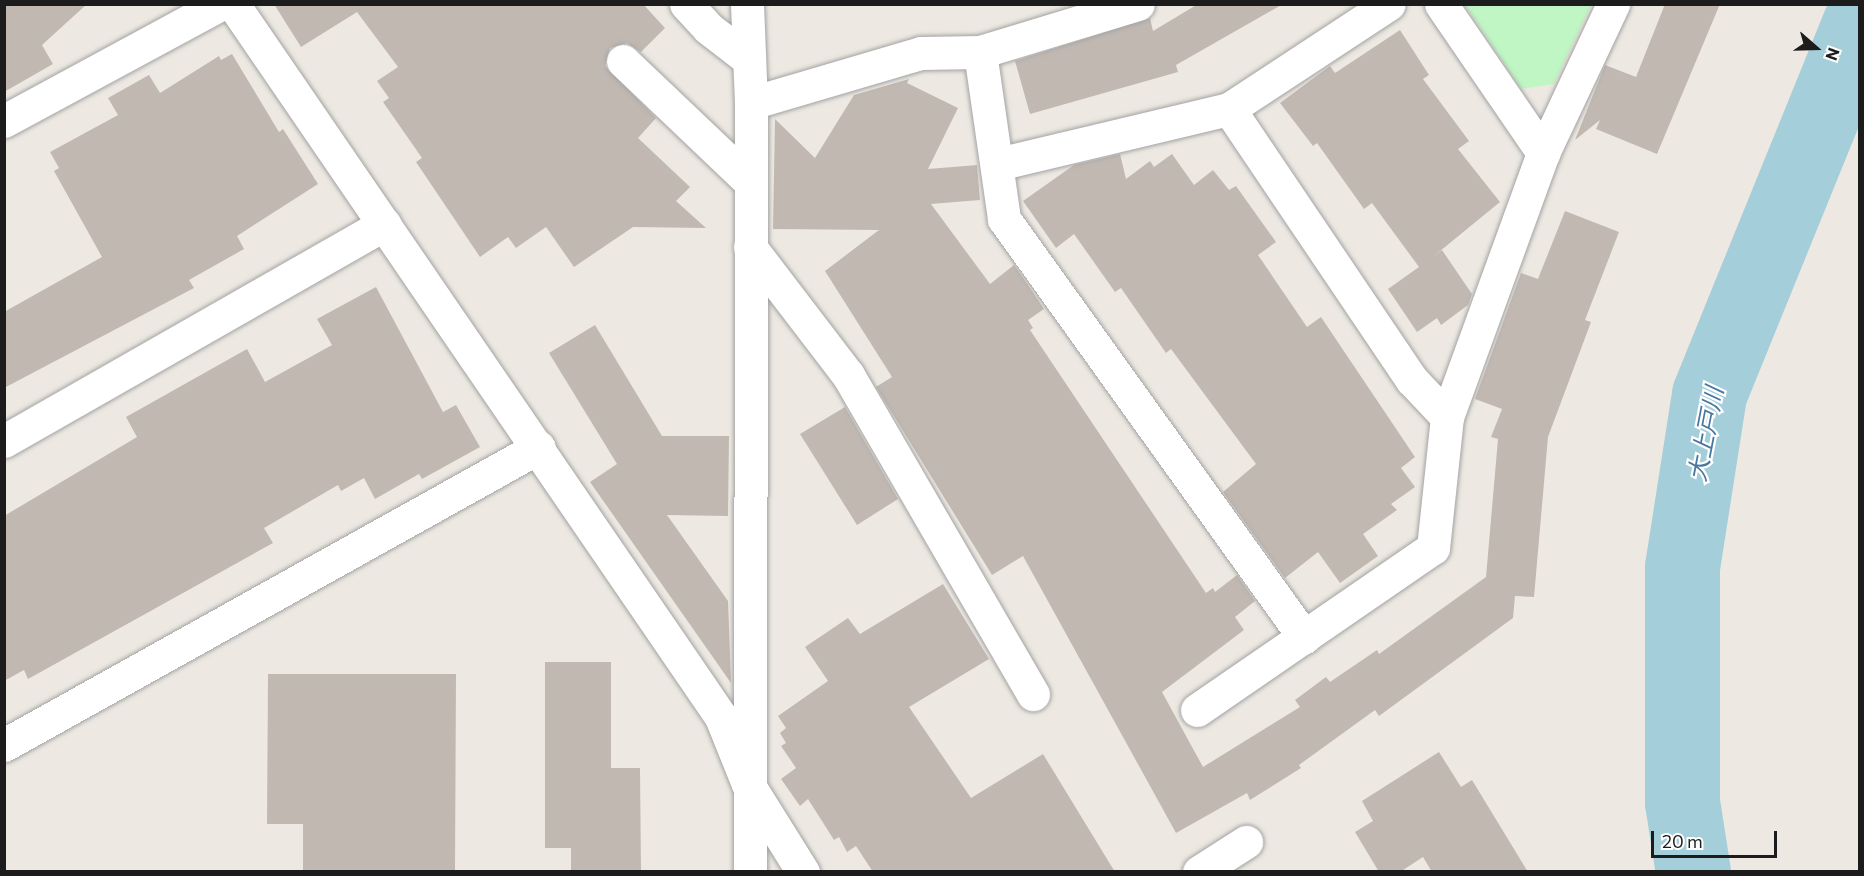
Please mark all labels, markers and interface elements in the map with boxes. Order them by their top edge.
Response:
north arrow [1786,18,1846,78]
text: N [1822,45,1844,63]
water label: 大上戸川 [1682,384,1728,484]
scale bar [1654,819,1780,857]
text: 20 m [1662,830,1703,852]

